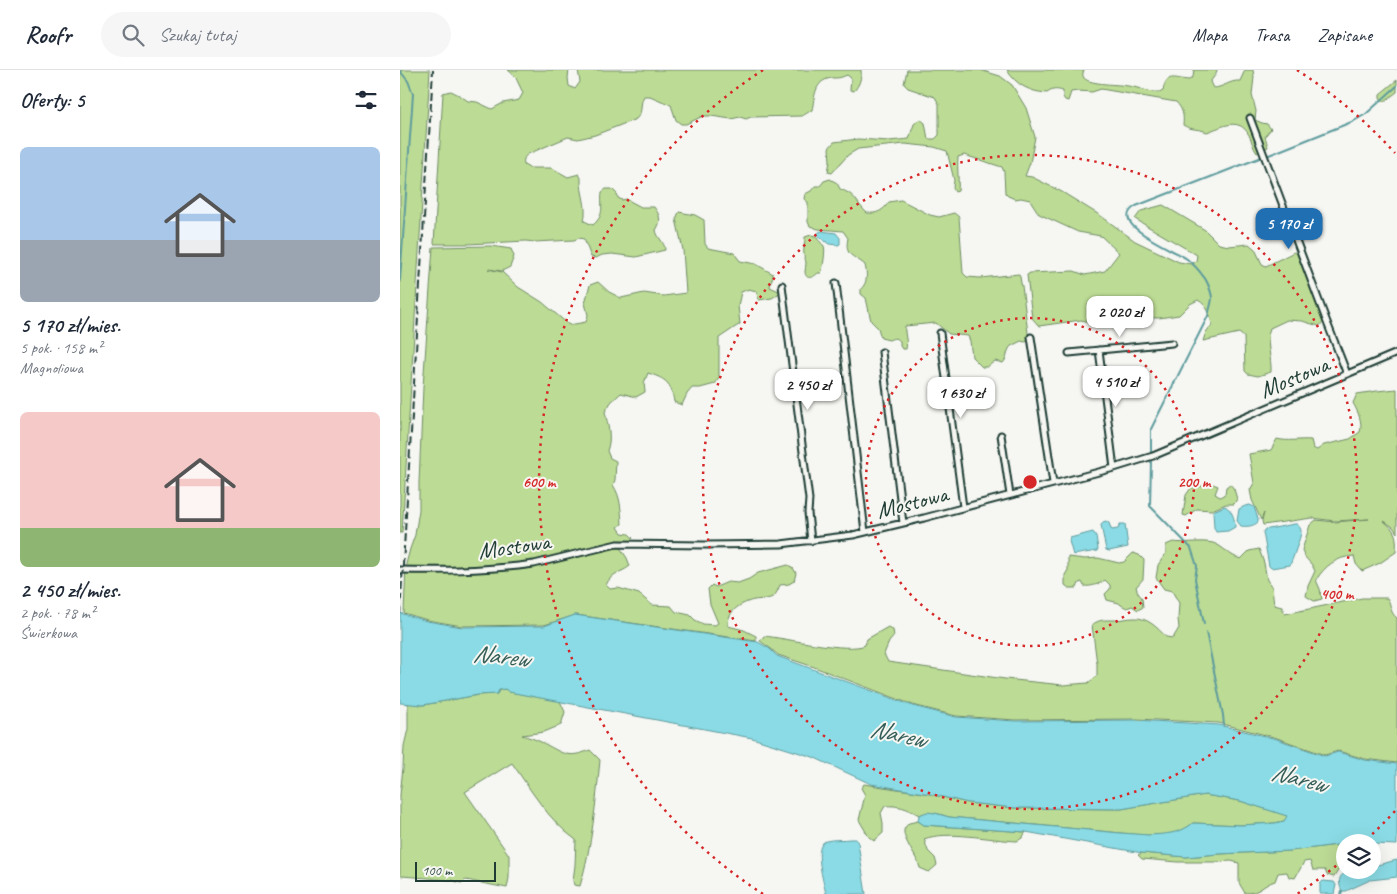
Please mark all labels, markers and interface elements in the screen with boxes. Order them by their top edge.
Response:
search box [101,12,451,57]
text: Roofr [25,20,71,50]
icon: search [119,21,147,49]
text: Szukaj tutaj [159,23,237,47]
text: Mapa [1192,24,1227,46]
text: Trasa [1255,24,1289,46]
text: Zapisane [1317,24,1372,46]
icon: filters [352,86,380,114]
text: Oferty: 5 [20,87,84,113]
icon: home [155,180,245,270]
pin: 5 170 zł [1237,208,1341,250]
text: 5 170 zł [1267,214,1311,234]
pin: 2 020 zł [1068,296,1172,338]
text: 2 020 zł [1097,302,1143,322]
text: 5 170 zł/mies. [20,312,120,338]
text: 5 pok. · 158 m² [20,338,102,358]
street label: Mostowa [1255,348,1335,405]
text: Magnoliowa [20,358,83,378]
pin: 4 510 zł [1064,366,1168,408]
pin: 2 450 zł [756,368,860,411]
text: 4 510 zł [1094,372,1138,392]
text: 2 450 zł [786,375,830,395]
pin: 1 630 zł [909,376,1013,419]
text: 1 630 zł [938,383,984,403]
icon: home [155,445,245,535]
text: 600 m [523,473,557,492]
centre of rings [1021,473,1039,491]
text: 200 m [1178,473,1212,492]
street label: Mostowa [873,478,953,525]
street label: Mostowa [476,526,554,566]
text: 2 450 zł/mies. [20,577,121,603]
text: 400 m [1321,585,1355,604]
text: 2 pok. · 78 m² [20,603,95,623]
text: Świerkowa [20,623,77,643]
water label: Narew [472,637,535,675]
water label: Narew [867,713,933,756]
water label: Narew [1268,756,1334,801]
map controls [1336,834,1381,879]
button: layers [1336,834,1381,879]
scale bar [415,859,496,882]
text: 100 m [422,862,452,879]

